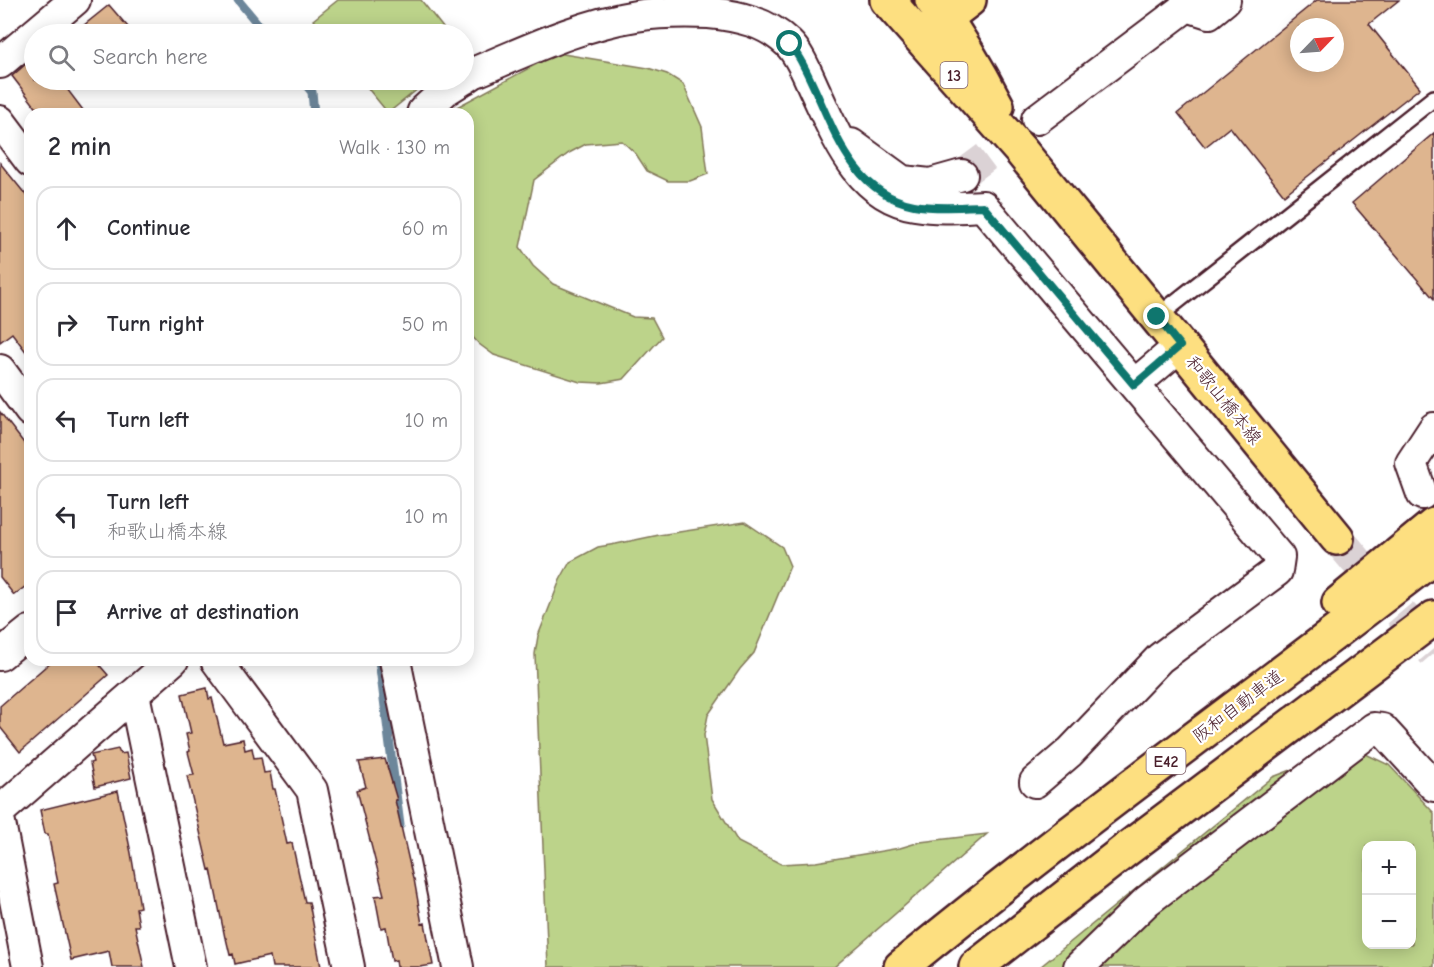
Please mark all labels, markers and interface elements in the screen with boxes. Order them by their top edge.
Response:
north arrow [1290,18,1344,72]
search box [24,24,474,90]
route start [776,30,802,56]
icon: search [45,41,78,74]
text: Search here [93,44,208,70]
road number: 13 [940,62,968,88]
text: 2 min [48,132,111,162]
text: Walk · 130 m [339,136,450,159]
icon: ahead [50,212,83,245]
text: Continue [107,215,190,241]
text: 60 m [402,217,448,240]
route end [1143,303,1169,329]
icon: right [50,308,83,341]
text: Turn right [107,311,204,337]
text: 50 m [402,313,448,336]
street label: 和歌山橋本線 [1181,352,1266,449]
icon: left [50,404,83,437]
text: Turn left [107,407,189,433]
text: 10 m [405,409,448,432]
text: Turn left [107,489,189,515]
icon: left [50,500,83,533]
text: 10 m [405,505,448,528]
text: 和歌山橋本線 [107,520,227,543]
icon: arrive [50,596,83,629]
text: Arrive at destination [107,599,299,625]
street label: 阪和自動車道 [1189,666,1288,747]
road number: E42 [1146,748,1186,774]
map controls [1362,841,1416,949]
button: + [1362,841,1416,895]
button: − [1362,895,1416,949]

